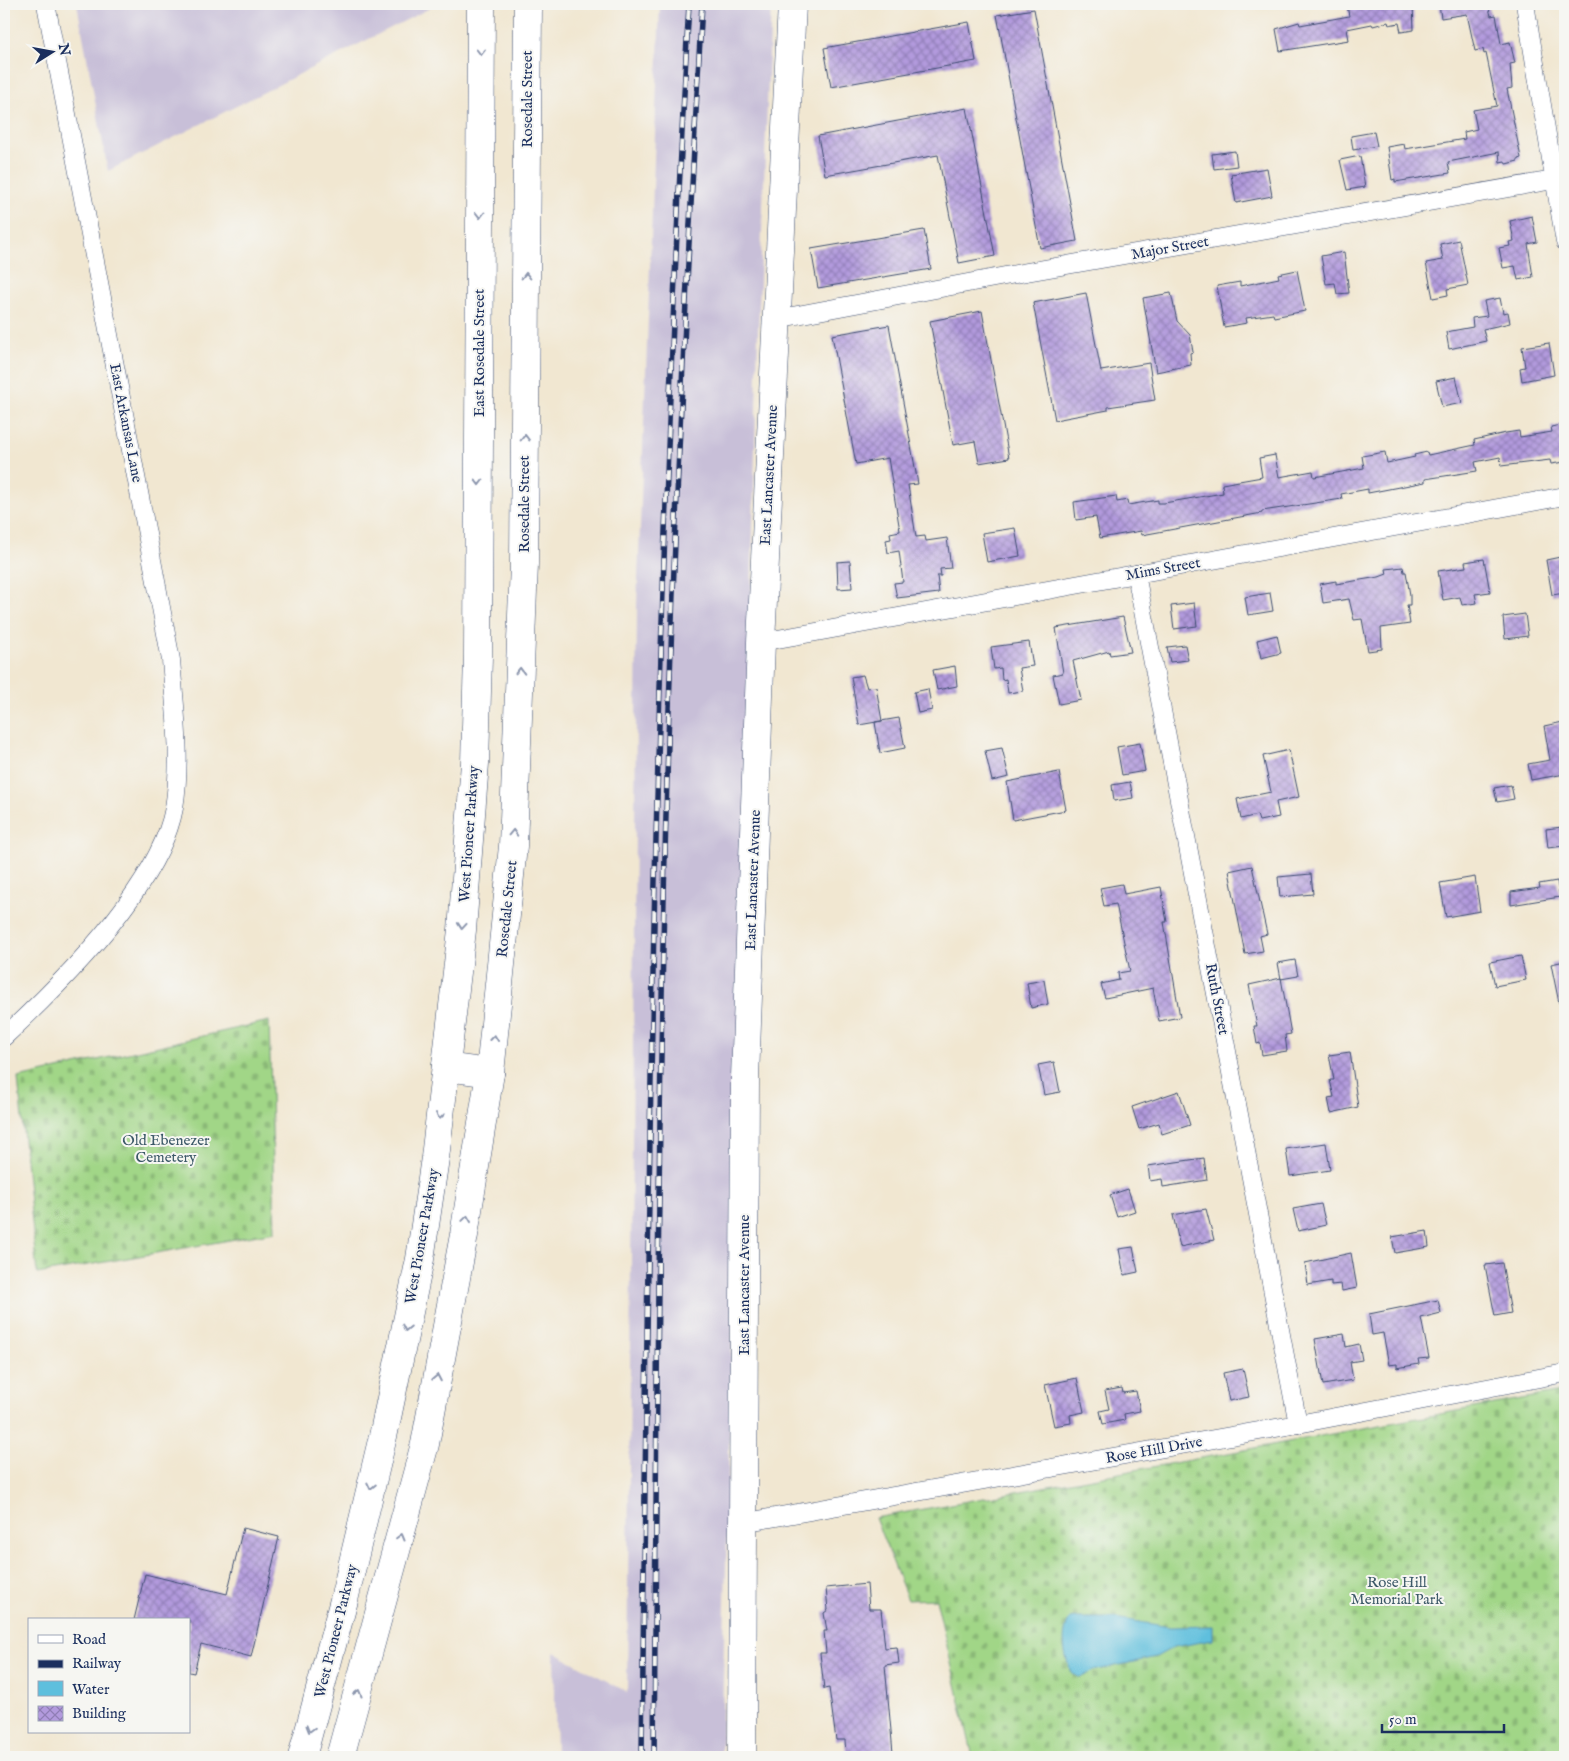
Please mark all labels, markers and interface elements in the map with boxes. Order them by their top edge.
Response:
north arrow [28,28,78,78]
text: N [54,41,74,57]
one-way arrow [476,49,486,57]
street label: Rosedale Street [518,50,537,148]
one-way arrow [475,212,485,219]
street label: Major Street [1130,232,1210,264]
one-way arrow [521,271,531,279]
street label: East Rosedale Street [470,289,489,417]
street label: East Arkansas Lane [105,362,147,484]
street label: East Lancaster Avenue [756,404,782,546]
one-way arrow [520,434,530,442]
street label: Rosedale Street [515,455,534,553]
one-way arrow [474,479,484,487]
street label: Mims Street [1124,553,1202,585]
one-way arrow [514,666,525,674]
street label: West Pioneer Parkway [455,764,483,903]
street label: East Lancaster Avenue [741,809,765,951]
one-way arrow [508,829,519,837]
street label: Rosedale Street [492,860,522,958]
one-way arrow [457,923,468,931]
street label: Ruth Street [1201,961,1233,1037]
one-way arrow [488,1034,499,1042]
one-way arrow [435,1112,446,1120]
park label: Old Ebenezer Cemetery [122,1131,210,1167]
street label: West Pioneer Parkway [401,1166,443,1305]
one-way arrow [461,1214,471,1223]
street label: East Lancaster Avenue [735,1215,754,1355]
one-way arrow [401,1323,411,1332]
one-way arrow [432,1374,442,1383]
street label: Rose Hill Drive [1104,1432,1204,1468]
one-way arrow [366,1482,377,1491]
one-way arrow [396,1533,406,1541]
street label: West Pioneer Parkway [310,1561,362,1700]
park label: Rose Hill Memorial Park [1351,1573,1444,1609]
legend [28,1618,190,1734]
text: Road [72,1630,107,1649]
text: Railway [72,1654,122,1673]
text: Water [72,1680,110,1699]
one-way arrow [352,1689,363,1698]
scale bar [1382,1701,1504,1733]
text: Building [72,1704,127,1723]
text: 50 m [1389,1710,1417,1729]
one-way arrow [305,1724,316,1733]

